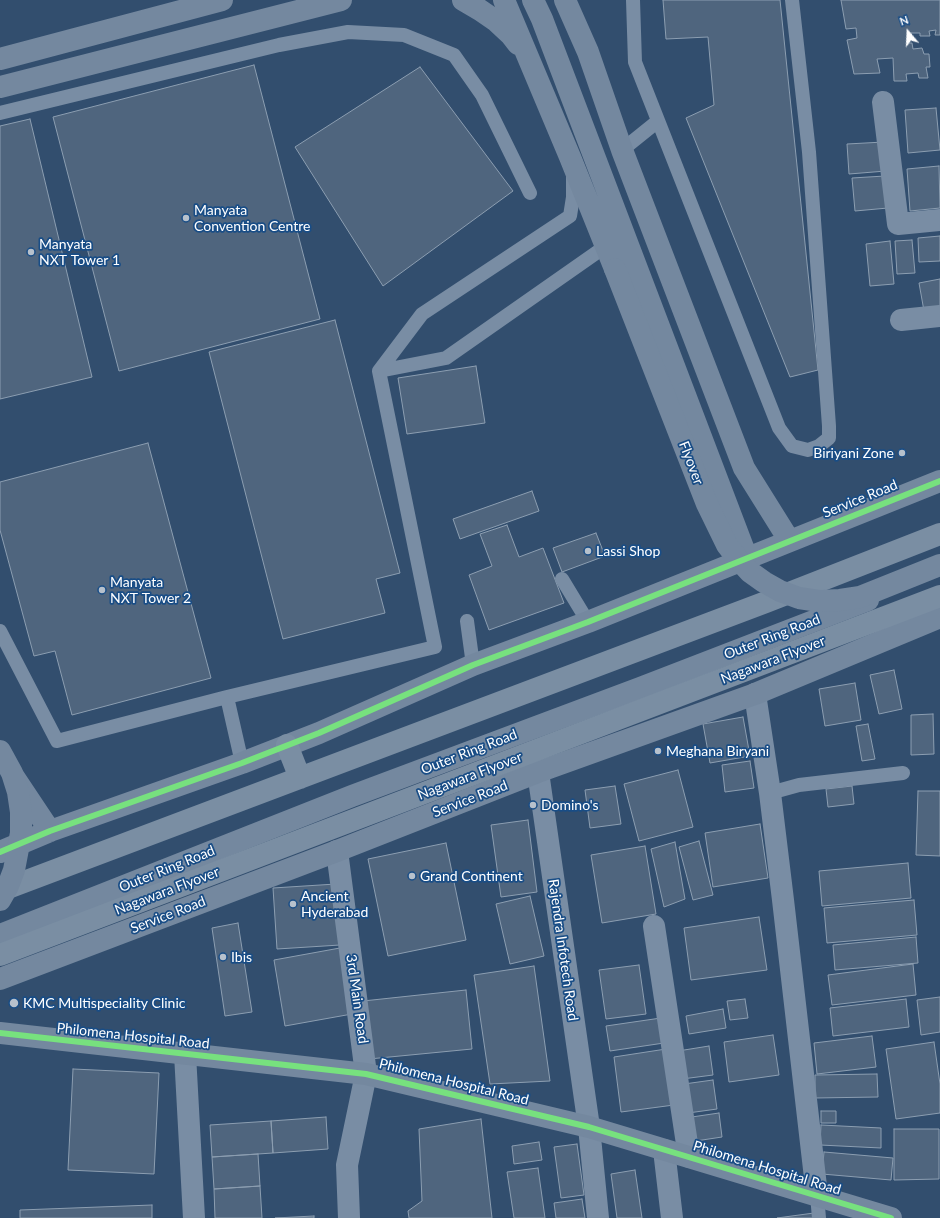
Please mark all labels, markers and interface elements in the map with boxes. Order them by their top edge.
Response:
north arrow [888,12,928,52]
text: N [898,13,910,28]
place label: Manyata Convention Centre [194,202,310,234]
marker: Manyata Convention Centre [181,213,191,223]
place label: Manyata NXT Tower 1 [39,236,120,268]
marker: Manyata NXT Tower 1 [26,247,36,257]
street label: Flyover [675,439,707,487]
place label: Biriyani Zone [813,445,894,461]
marker: Biriyani Zone [897,448,907,458]
street label: Service Road [820,476,900,522]
place label: Lassi Shop [596,543,660,559]
marker: Lassi Shop [583,546,593,556]
place label: Manyata NXT Tower 2 [110,574,191,606]
marker: Manyata NXT Tower 2 [97,585,107,595]
street label: Outer Ring Road [722,611,822,663]
street label: Nagawara Flyover [718,632,828,688]
street label: Outer Ring Road [419,726,519,778]
place label: Meghana Biryani [666,743,769,759]
marker: Meghana Biryani [653,746,663,756]
street label: Nagawara Flyover [415,748,525,804]
street label: Service Road [430,777,510,821]
place label: Domino's [541,797,599,813]
marker: Domino's [528,800,538,810]
street label: Outer Ring Road [117,842,217,896]
street label: Nagawara Flyover [112,863,222,919]
place label: Grand Continent [420,868,523,884]
marker: Grand Continent [407,871,417,881]
street label: Rajendra Infotech Road [545,878,581,1022]
place label: Ancient Hyderabad [301,888,368,920]
street label: Service Road [128,893,208,937]
marker: Ancient Hyderabad [288,899,298,909]
place label: Ibis [231,949,252,965]
marker: Ibis [218,952,228,962]
street label: 3rd Main Road [342,953,372,1045]
place label: KMC Multispeciality Clinic [23,995,185,1011]
marker: KMC Multispeciality Clinic [8,997,20,1009]
street label: Philomena Hospital Road [56,1020,210,1052]
street label: Philomena Hospital Road [377,1055,531,1109]
street label: Philomena Hospital Road [691,1138,843,1198]

